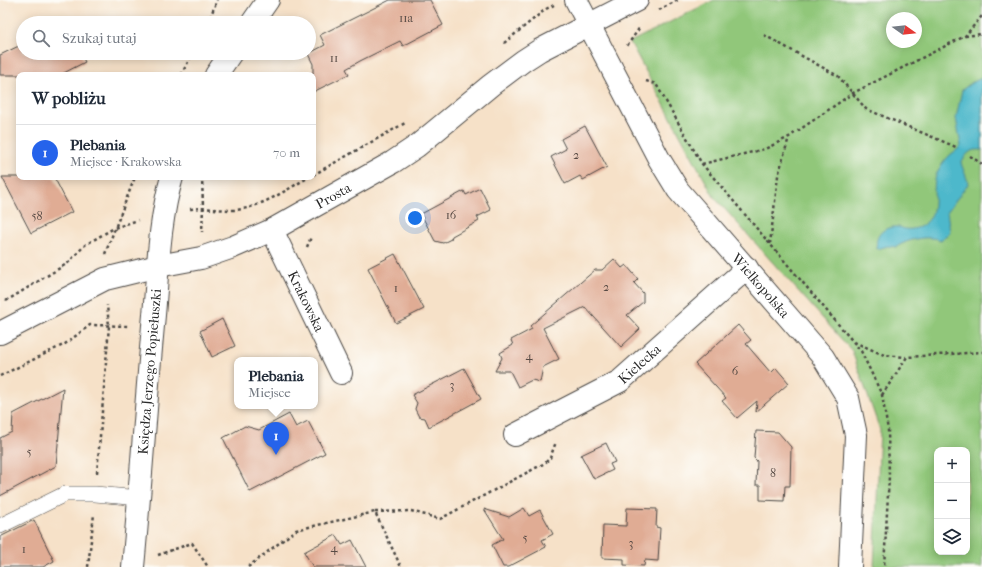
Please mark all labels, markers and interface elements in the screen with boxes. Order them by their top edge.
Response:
house number: 11a [399,11,414,25]
north arrow [886,12,922,48]
search box [16,16,316,60]
icon: search [30,27,52,49]
text: Szukaj tutaj [62,29,136,47]
house number: 11 [330,51,338,65]
text: W pobliżu [32,88,106,108]
text: Plebania [70,136,125,154]
text: 1 [43,145,47,160]
text: 70 m [273,145,300,160]
house number: 2 [573,148,579,162]
text: Miejsce · Krakowska [70,154,182,169]
street label: Prosta [312,179,354,212]
your location [405,208,425,228]
house number: 16 [446,208,457,222]
house number: 58 [31,209,43,223]
street label: Wielkopolska [728,249,794,321]
street label: Krakowska [284,268,328,335]
house number: 2 [603,280,609,294]
house number: 1 [394,281,398,295]
street label: Księdza Jerzego Popiełuszki [134,288,165,455]
street label: Kielecka [614,340,665,387]
house number: 4 [525,349,533,363]
popup [234,357,318,409]
house number: 6 [732,364,739,378]
text: Plebania [248,367,304,385]
house number: 3 [450,378,455,392]
text: Miejsce [248,385,291,400]
pin: 1 [263,422,289,455]
house number: 5 [26,445,32,459]
map controls [934,447,970,555]
button: + [934,447,970,483]
house number: 8 [770,466,776,480]
button: − [934,483,970,519]
button: layers [934,519,970,555]
house number: 5 [522,531,528,545]
house number: 3 [629,536,634,550]
house number: 4 [330,541,338,555]
house number: 1 [22,542,26,556]

